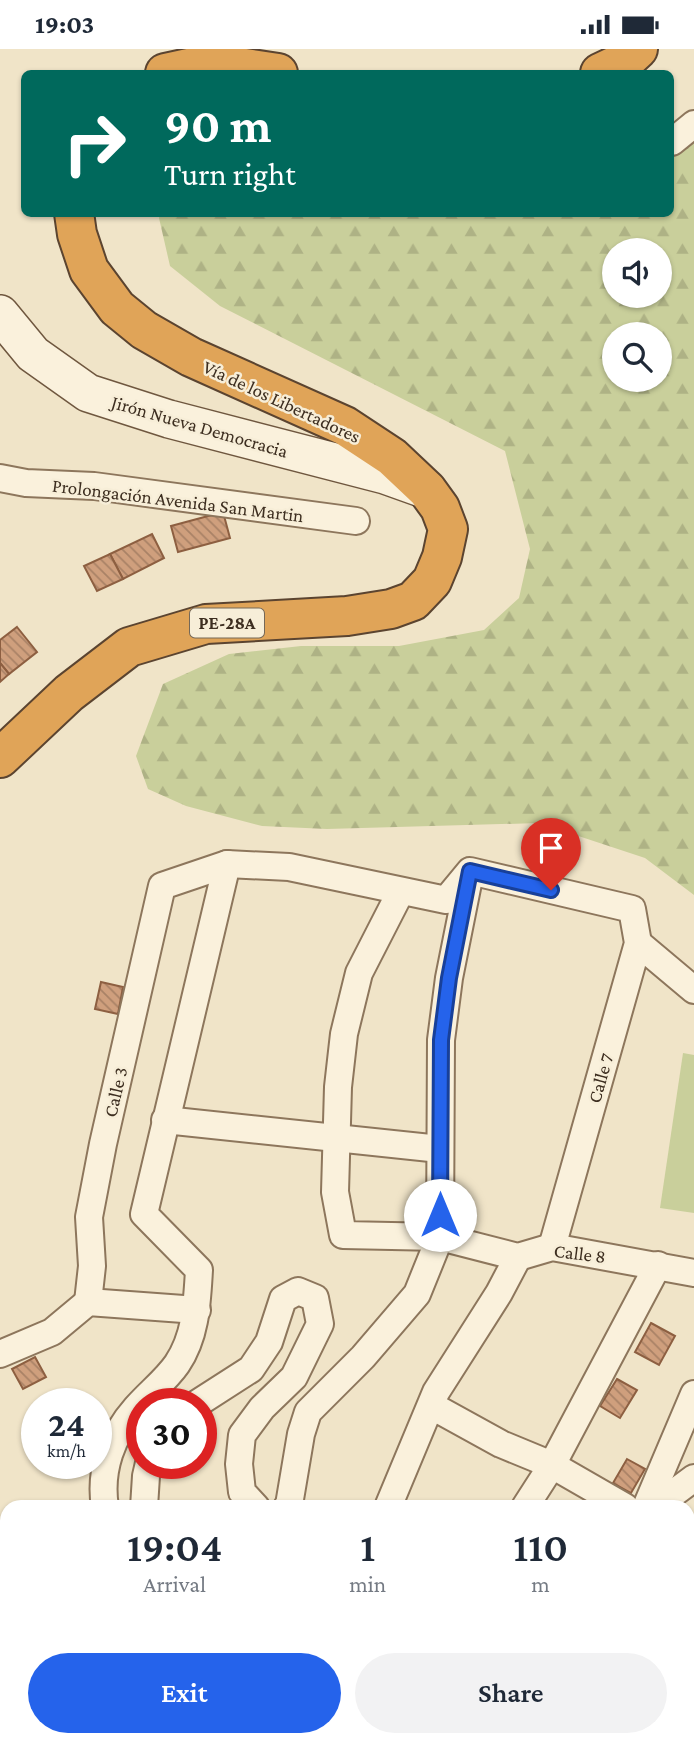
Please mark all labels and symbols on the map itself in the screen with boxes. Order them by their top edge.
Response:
street label: Vía de los Libertadores [200,356,364,447]
street label: Jirón Nueva Democracia [107,391,291,462]
street label: Prolongación Avenida San Martin [51,475,305,526]
road number: PE-28A [190,609,264,637]
pin [521,818,581,890]
street label: Calle 7 [583,1051,618,1105]
street label: Calle 3 [100,1065,131,1119]
position arrow [403,1178,477,1252]
street label: Calle 8 [553,1240,607,1267]
speed limit sign: 30 [126,1388,217,1479]

